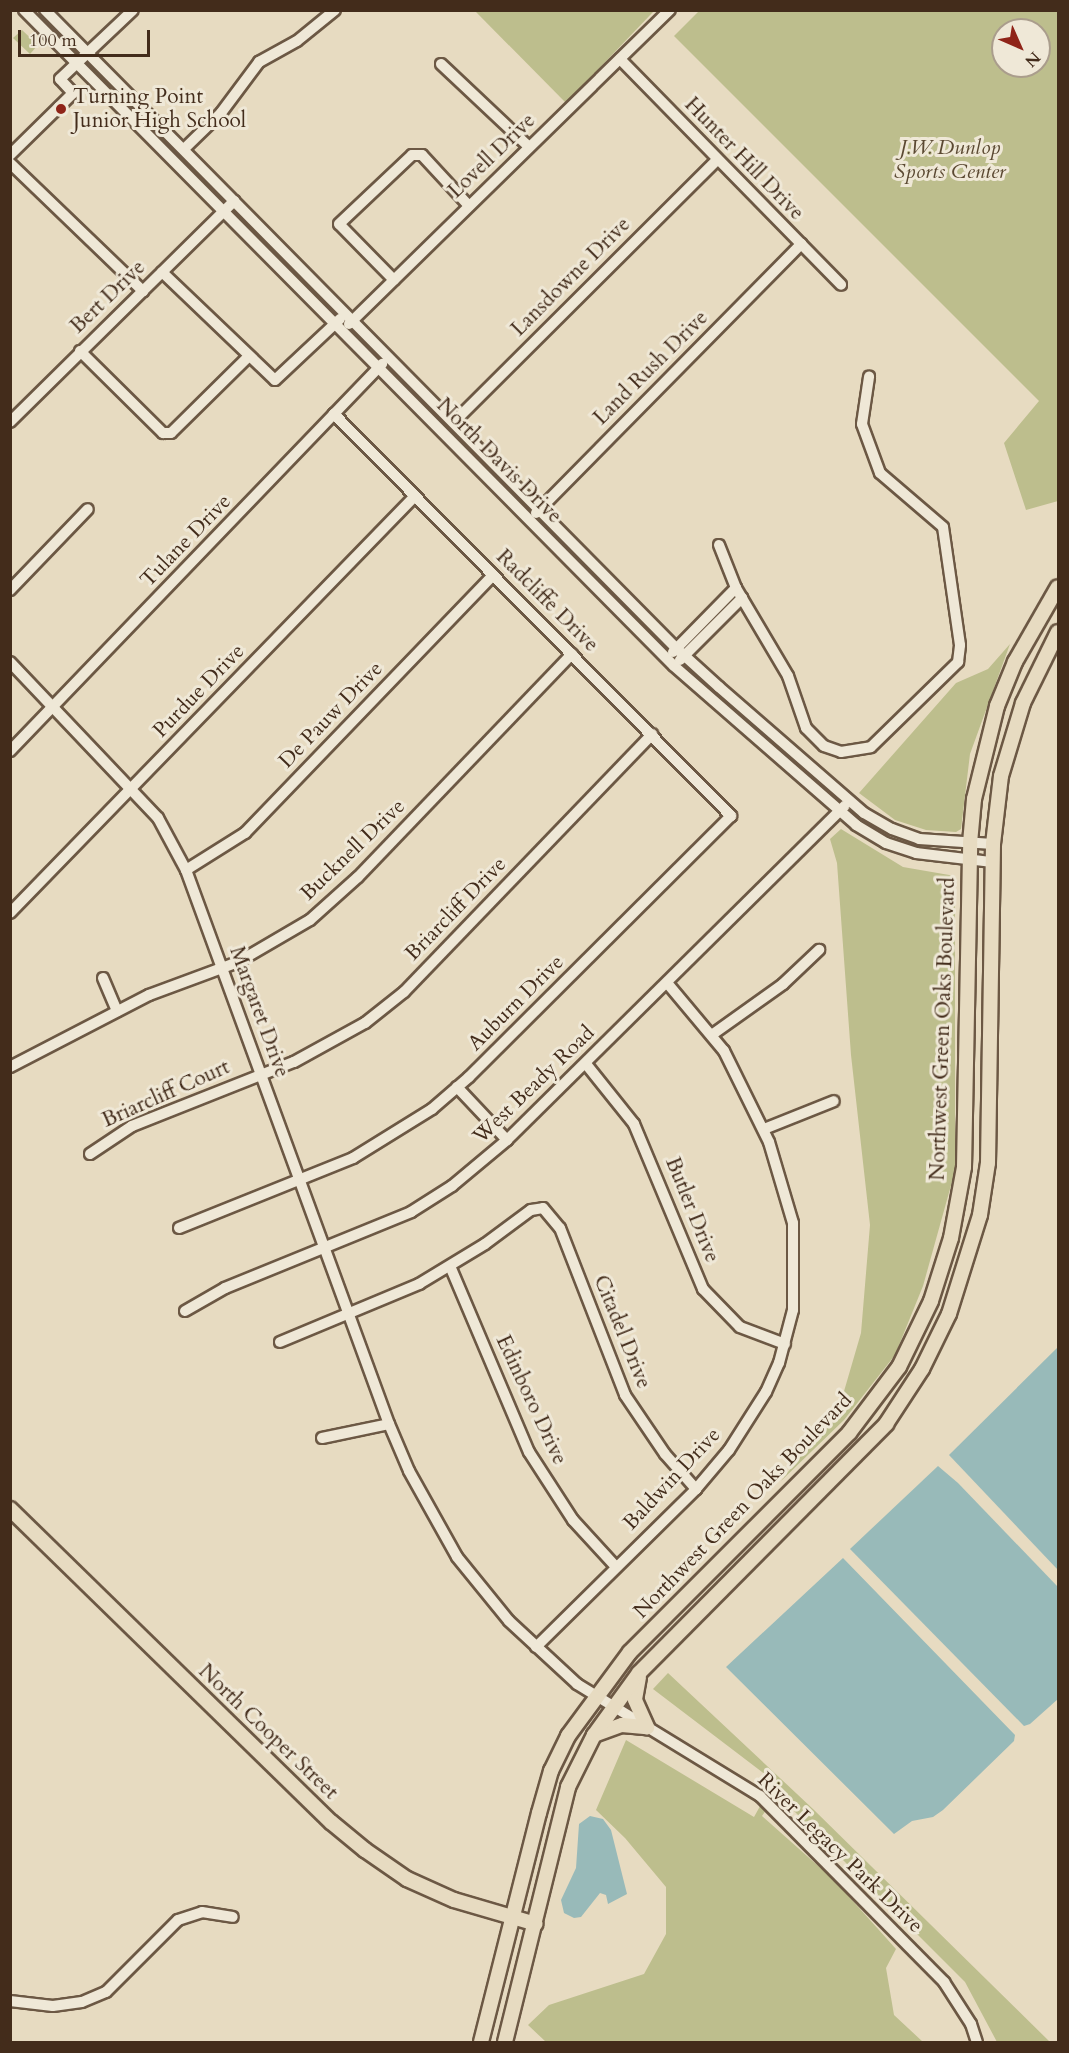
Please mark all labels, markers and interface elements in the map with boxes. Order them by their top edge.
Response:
scale bar [21,18,153,56]
north arrow [991,18,1051,78]
text: 100 m [29,28,77,53]
text: N [1020,47,1045,72]
place label: Turning Point Junior High School [73,84,246,134]
street label: Hunter Hill Drive [679,92,809,226]
marker: Turning Point Junior High School [54,102,68,116]
street label: Lovell Drive [443,108,541,204]
park label: J.W. Dunlop Sports Center [894,135,1006,185]
street label: Lansdowne Drive [506,212,636,342]
street label: Bert Drive [65,255,151,339]
street label: Land Rush Drive [588,305,714,431]
street label: North Davis Drive [431,393,567,529]
street label: Tulane Drive [136,489,236,593]
street label: Radcliffe Drive [491,545,603,657]
street label: Purdue Drive [148,639,250,743]
street label: De Pauw Drive [274,656,388,774]
street label: Bucknell Drive [296,794,410,906]
street label: Briarcliff Drive [400,852,512,966]
street label: Northwest Green Oaks Boulevard [925,877,961,1181]
street label: Margaret Drive [224,943,294,1081]
street label: Auburn Drive [463,950,569,1056]
street label: West Beady Road [468,1021,600,1149]
street label: Briarcliff Court [98,1055,234,1133]
street label: Butler Drive [659,1154,725,1266]
street label: Citadel Drive [588,1272,656,1392]
street label: Edinboro Drive [490,1331,572,1469]
street label: Northwest Green Oaks Boulevard [629,1388,857,1624]
street label: Baldwin Drive [618,1423,726,1535]
street label: North Cooper Street [193,1659,343,1805]
street label: River Legacy Park Drive [752,1767,928,1939]

